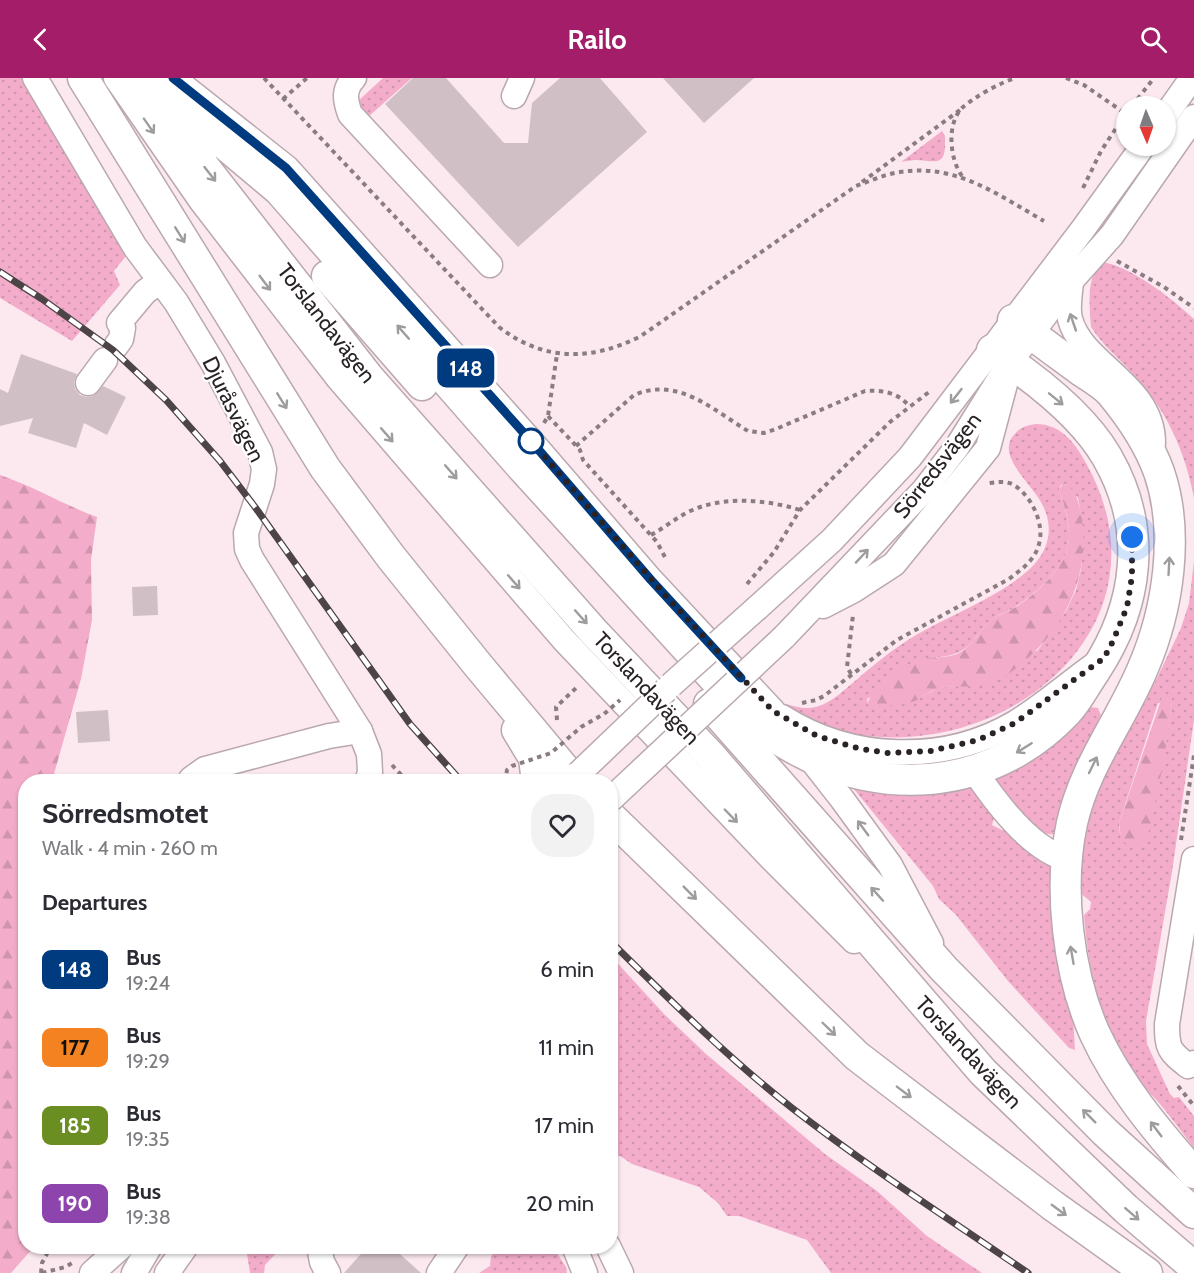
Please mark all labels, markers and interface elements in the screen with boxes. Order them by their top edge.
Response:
icon: back [24,23,57,56]
text: Railo [567,23,627,56]
icon: search [1137,23,1170,56]
north arrow [1116,96,1176,156]
map controls [1116,96,1176,156]
one-way arrow [143,117,155,133]
one-way arrow [203,165,216,181]
one-way arrow [174,226,186,243]
street label: Torslandavägen [272,258,382,388]
one-way arrow [258,275,271,291]
one-way arrow [1066,314,1077,332]
one-way arrow [396,325,410,340]
line badge: 148 [432,348,500,388]
street label: Djuråsvägen [196,352,271,466]
text: 148 [449,356,483,381]
one-way arrow [950,388,963,404]
one-way arrow [277,392,289,409]
one-way arrow [1048,393,1064,406]
street label: Sörredsvägen [888,407,987,524]
one-way arrow [380,427,394,442]
unlabelled marker [518,428,544,454]
one-way arrow [444,464,458,479]
your location [1117,522,1147,552]
one-way arrow [855,548,869,563]
one-way arrow [1163,556,1174,576]
one-way arrow [507,574,521,589]
one-way arrow [574,609,588,624]
street label: Torslandavägen [588,626,706,750]
one-way arrow [1016,742,1033,754]
one-way arrow [1087,756,1099,774]
button: heart [531,794,594,857]
text: Sörredsmotet [42,796,209,830]
one-way arrow [724,809,739,824]
one-way arrow [857,820,869,836]
text: Walk · 4 min · 260 m [42,836,218,860]
one-way arrow [682,885,697,900]
one-way arrow [870,887,884,902]
text: Departures [42,889,147,916]
text: Bus [126,944,161,971]
one-way arrow [1066,946,1077,966]
text: 6 min [540,956,594,983]
text: 148 [58,957,92,982]
text: 19:24 [126,971,170,995]
street label: Torslandavägen [910,990,1028,1114]
text: Bus [126,1022,161,1049]
one-way arrow [821,1022,836,1036]
text: 11 min [538,1034,594,1061]
text: 177 [60,1035,90,1060]
text: 19:29 [126,1049,170,1073]
one-way arrow [895,1085,911,1098]
text: Bus [126,1100,161,1127]
one-way arrow [1082,1109,1097,1124]
text: 17 min [535,1112,594,1139]
text: 185 [59,1113,91,1138]
one-way arrow [1150,1121,1163,1137]
text: 19:35 [126,1127,170,1151]
text: Bus [126,1178,161,1205]
text: 20 min [526,1190,594,1217]
text: 190 [58,1191,92,1216]
one-way arrow [1050,1204,1066,1216]
text: 19:38 [126,1205,171,1229]
one-way arrow [1124,1207,1139,1221]

